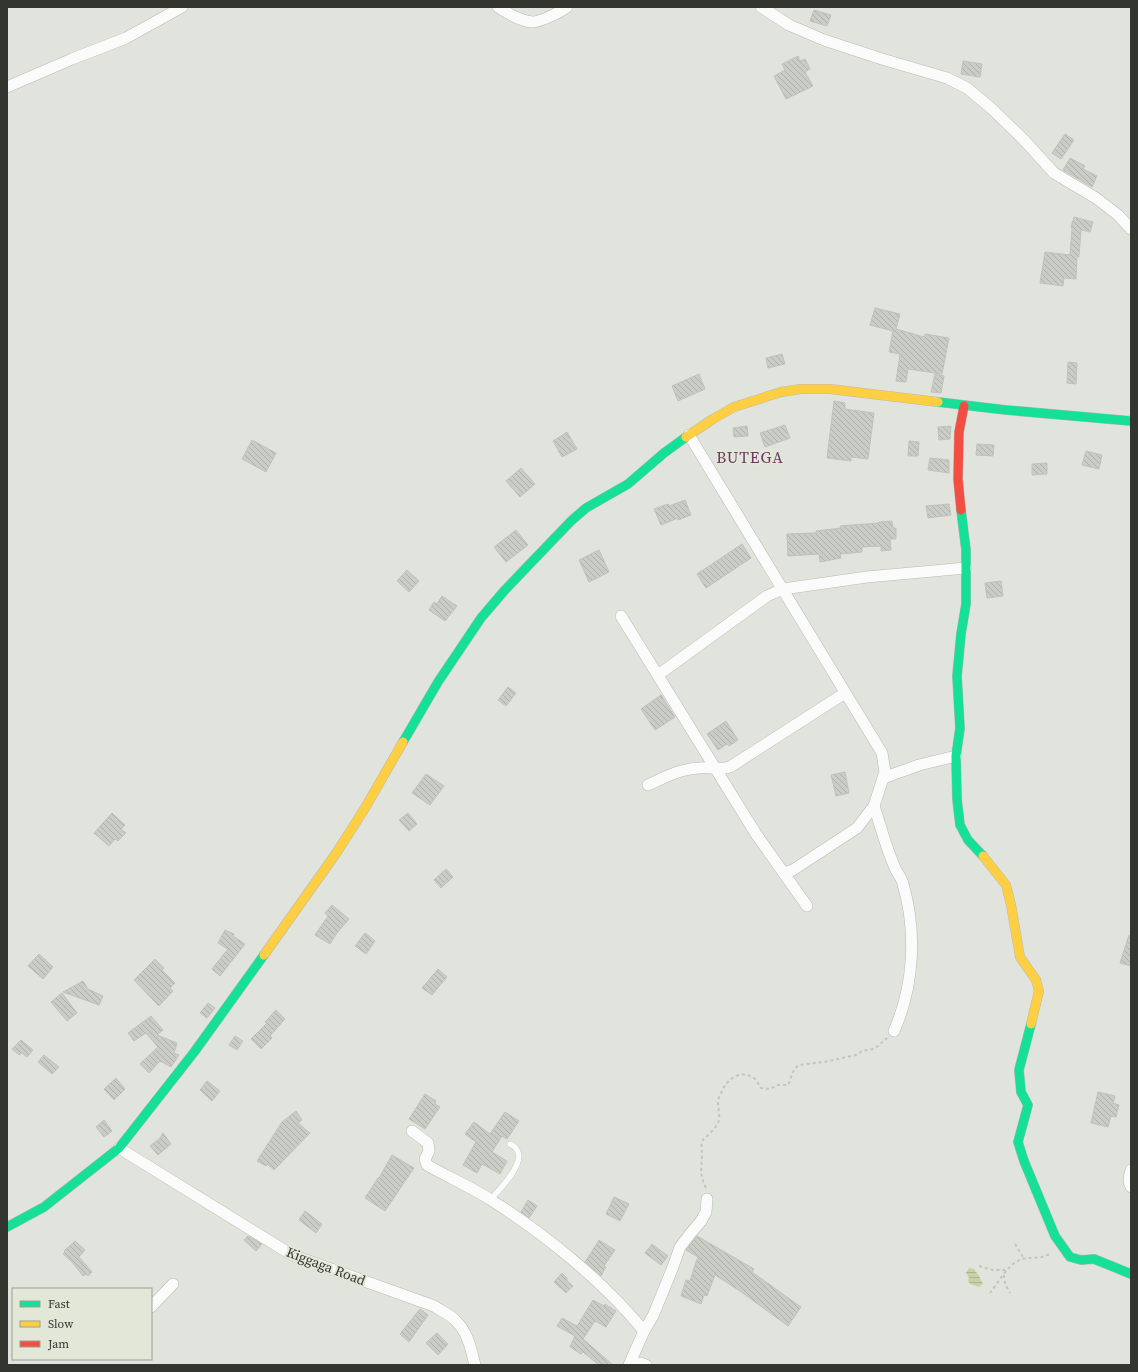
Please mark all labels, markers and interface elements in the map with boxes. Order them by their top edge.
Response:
district label: BUTEGA [716,446,784,468]
street label: Kiggaga Road [283,1242,369,1290]
legend [12,1288,152,1360]
text: Fast [48,1296,70,1312]
text: Slow [48,1316,74,1332]
text: Jam [47,1336,69,1352]

